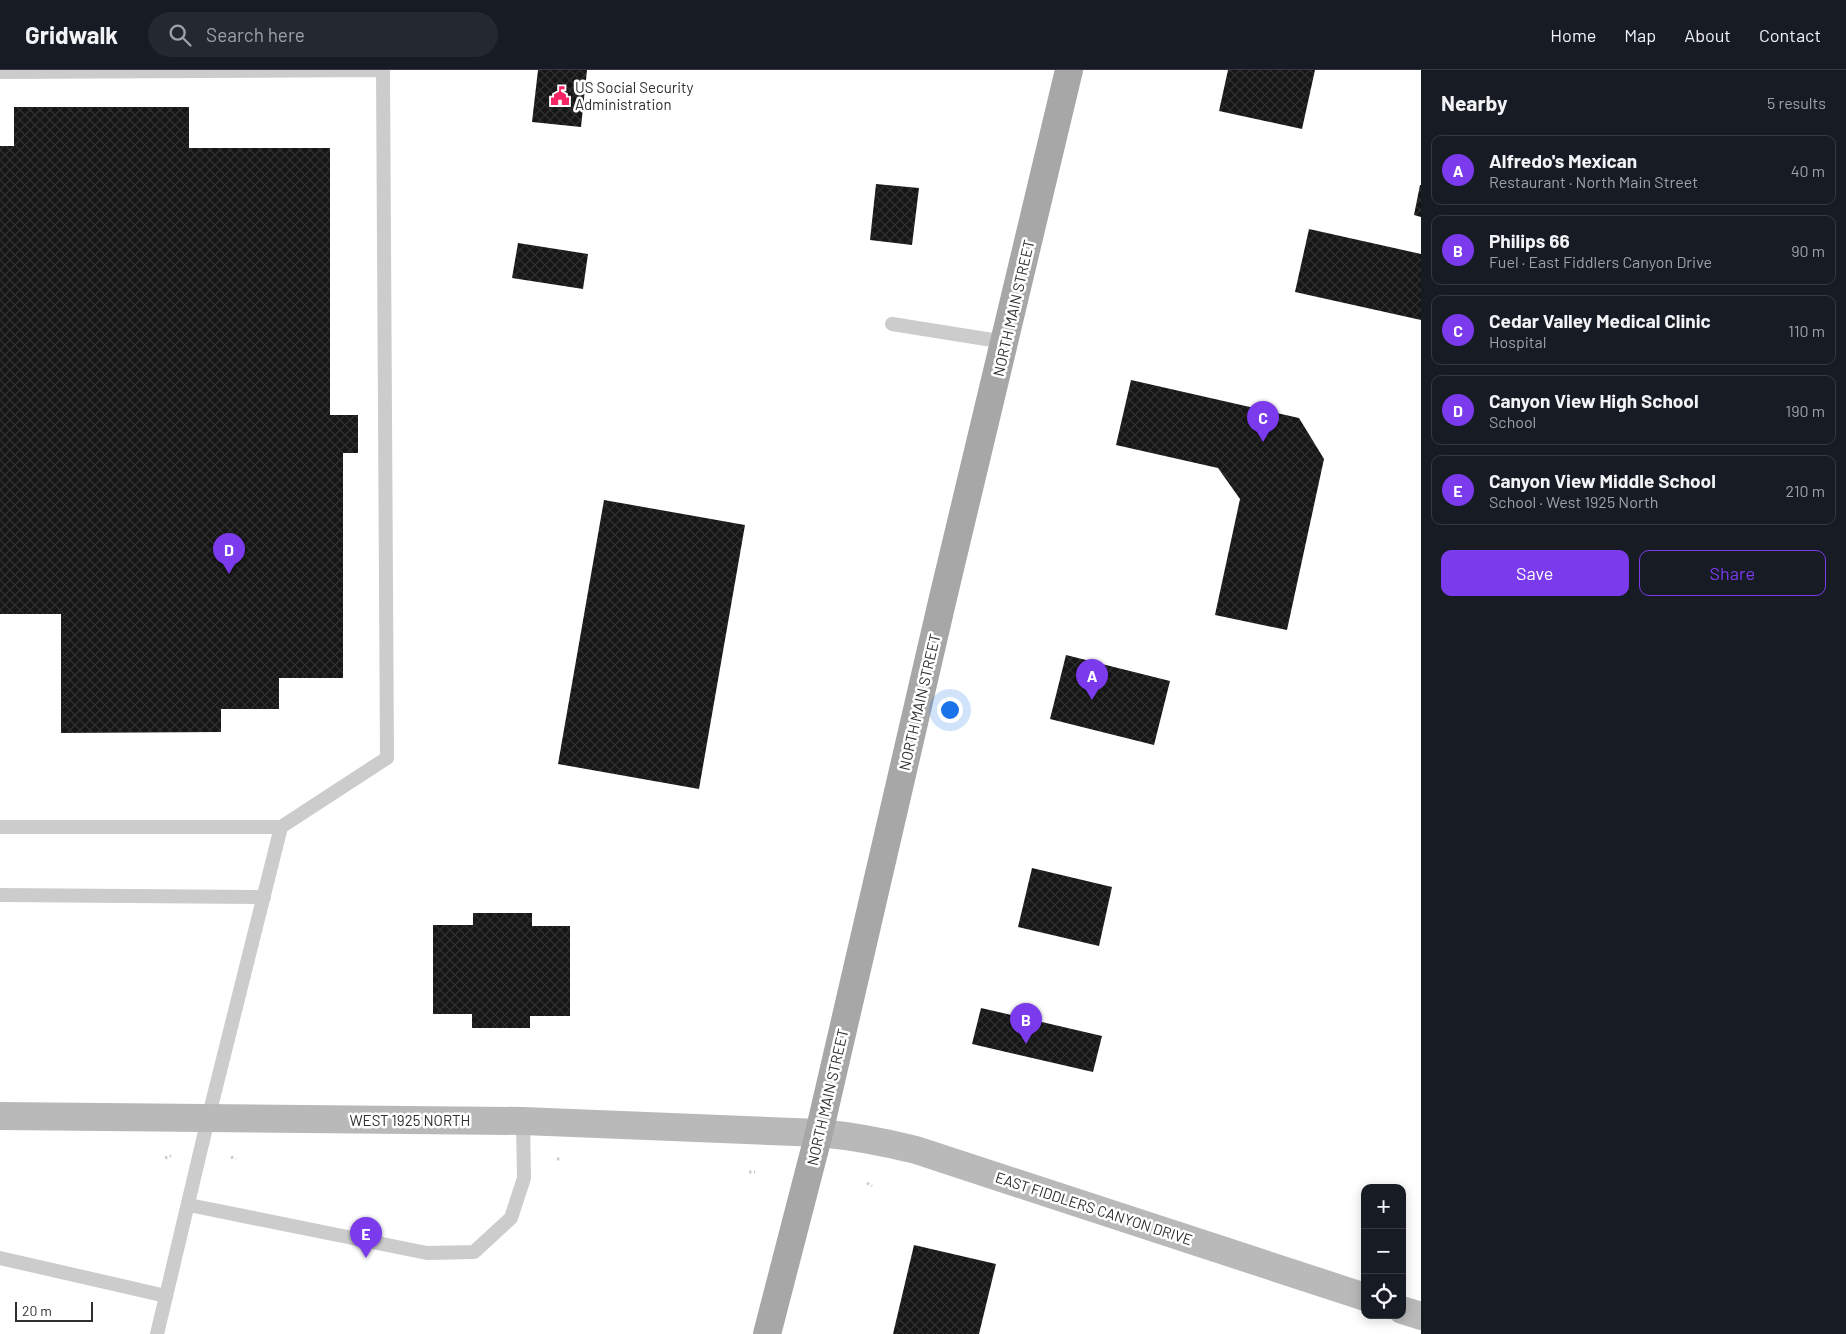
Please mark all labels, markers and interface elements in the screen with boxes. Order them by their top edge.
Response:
search box [148,12,498,57]
text: Gridwalk [25,20,118,49]
icon: search [166,21,194,49]
text: Search here [206,23,305,46]
text: Home [1550,24,1596,46]
text: Map [1624,24,1656,46]
text: About [1684,24,1731,46]
text: Contact [1759,24,1821,46]
place label: US Social Security Administration [575,78,693,113]
public building icon: US Social Security Administration [549,85,571,107]
text: Nearby [1441,90,1507,115]
text: 5 results [1767,93,1826,112]
text: Alfredo's Mexican [1489,149,1637,172]
text: A [1453,161,1463,180]
text: 40 m [1791,161,1825,180]
text: Restaurant · North Main Street [1489,172,1698,191]
text: Philips 66 [1489,229,1570,252]
street label: NORTH MAIN STREET [989,238,1037,378]
text: B [1453,241,1463,260]
text: 90 m [1791,241,1825,260]
text: Fuel · East Fiddlers Canyon Drive [1489,252,1712,271]
text: Cedar Valley Medical Clinic [1489,309,1711,332]
text: C [1453,321,1463,340]
text: 110 m [1788,321,1825,340]
text: Hospital [1489,332,1546,351]
text: Canyon View High School [1489,389,1699,412]
pin: C [1247,401,1279,442]
text: D [1453,401,1463,420]
text: 190 m [1786,401,1825,420]
text: School [1489,412,1536,431]
text: Canyon View Middle School [1489,469,1716,492]
text: E [1453,481,1463,500]
text: 210 m [1786,481,1825,500]
text: School · West 1925 North [1489,492,1658,511]
pin: D [213,533,245,574]
button: Save [1441,550,1629,596]
button: Share [1639,550,1826,596]
street label: NORTH MAIN STREET [895,632,943,772]
pin: A [1076,659,1108,700]
your location [937,697,963,723]
pin: B [1010,1003,1042,1044]
street label: NORTH MAIN STREET [803,1027,851,1167]
street label: WEST 1925 NORTH [350,1111,470,1129]
street label: EAST FIDDLERS CANYON DRIVE [993,1168,1195,1248]
map controls [1361,1184,1406,1319]
button: + [1361,1184,1406,1229]
pin: E [350,1217,382,1258]
button: − [1361,1229,1406,1274]
button: locate [1361,1274,1406,1319]
scale bar [15,1299,92,1322]
text: 20 m [22,1302,52,1319]

